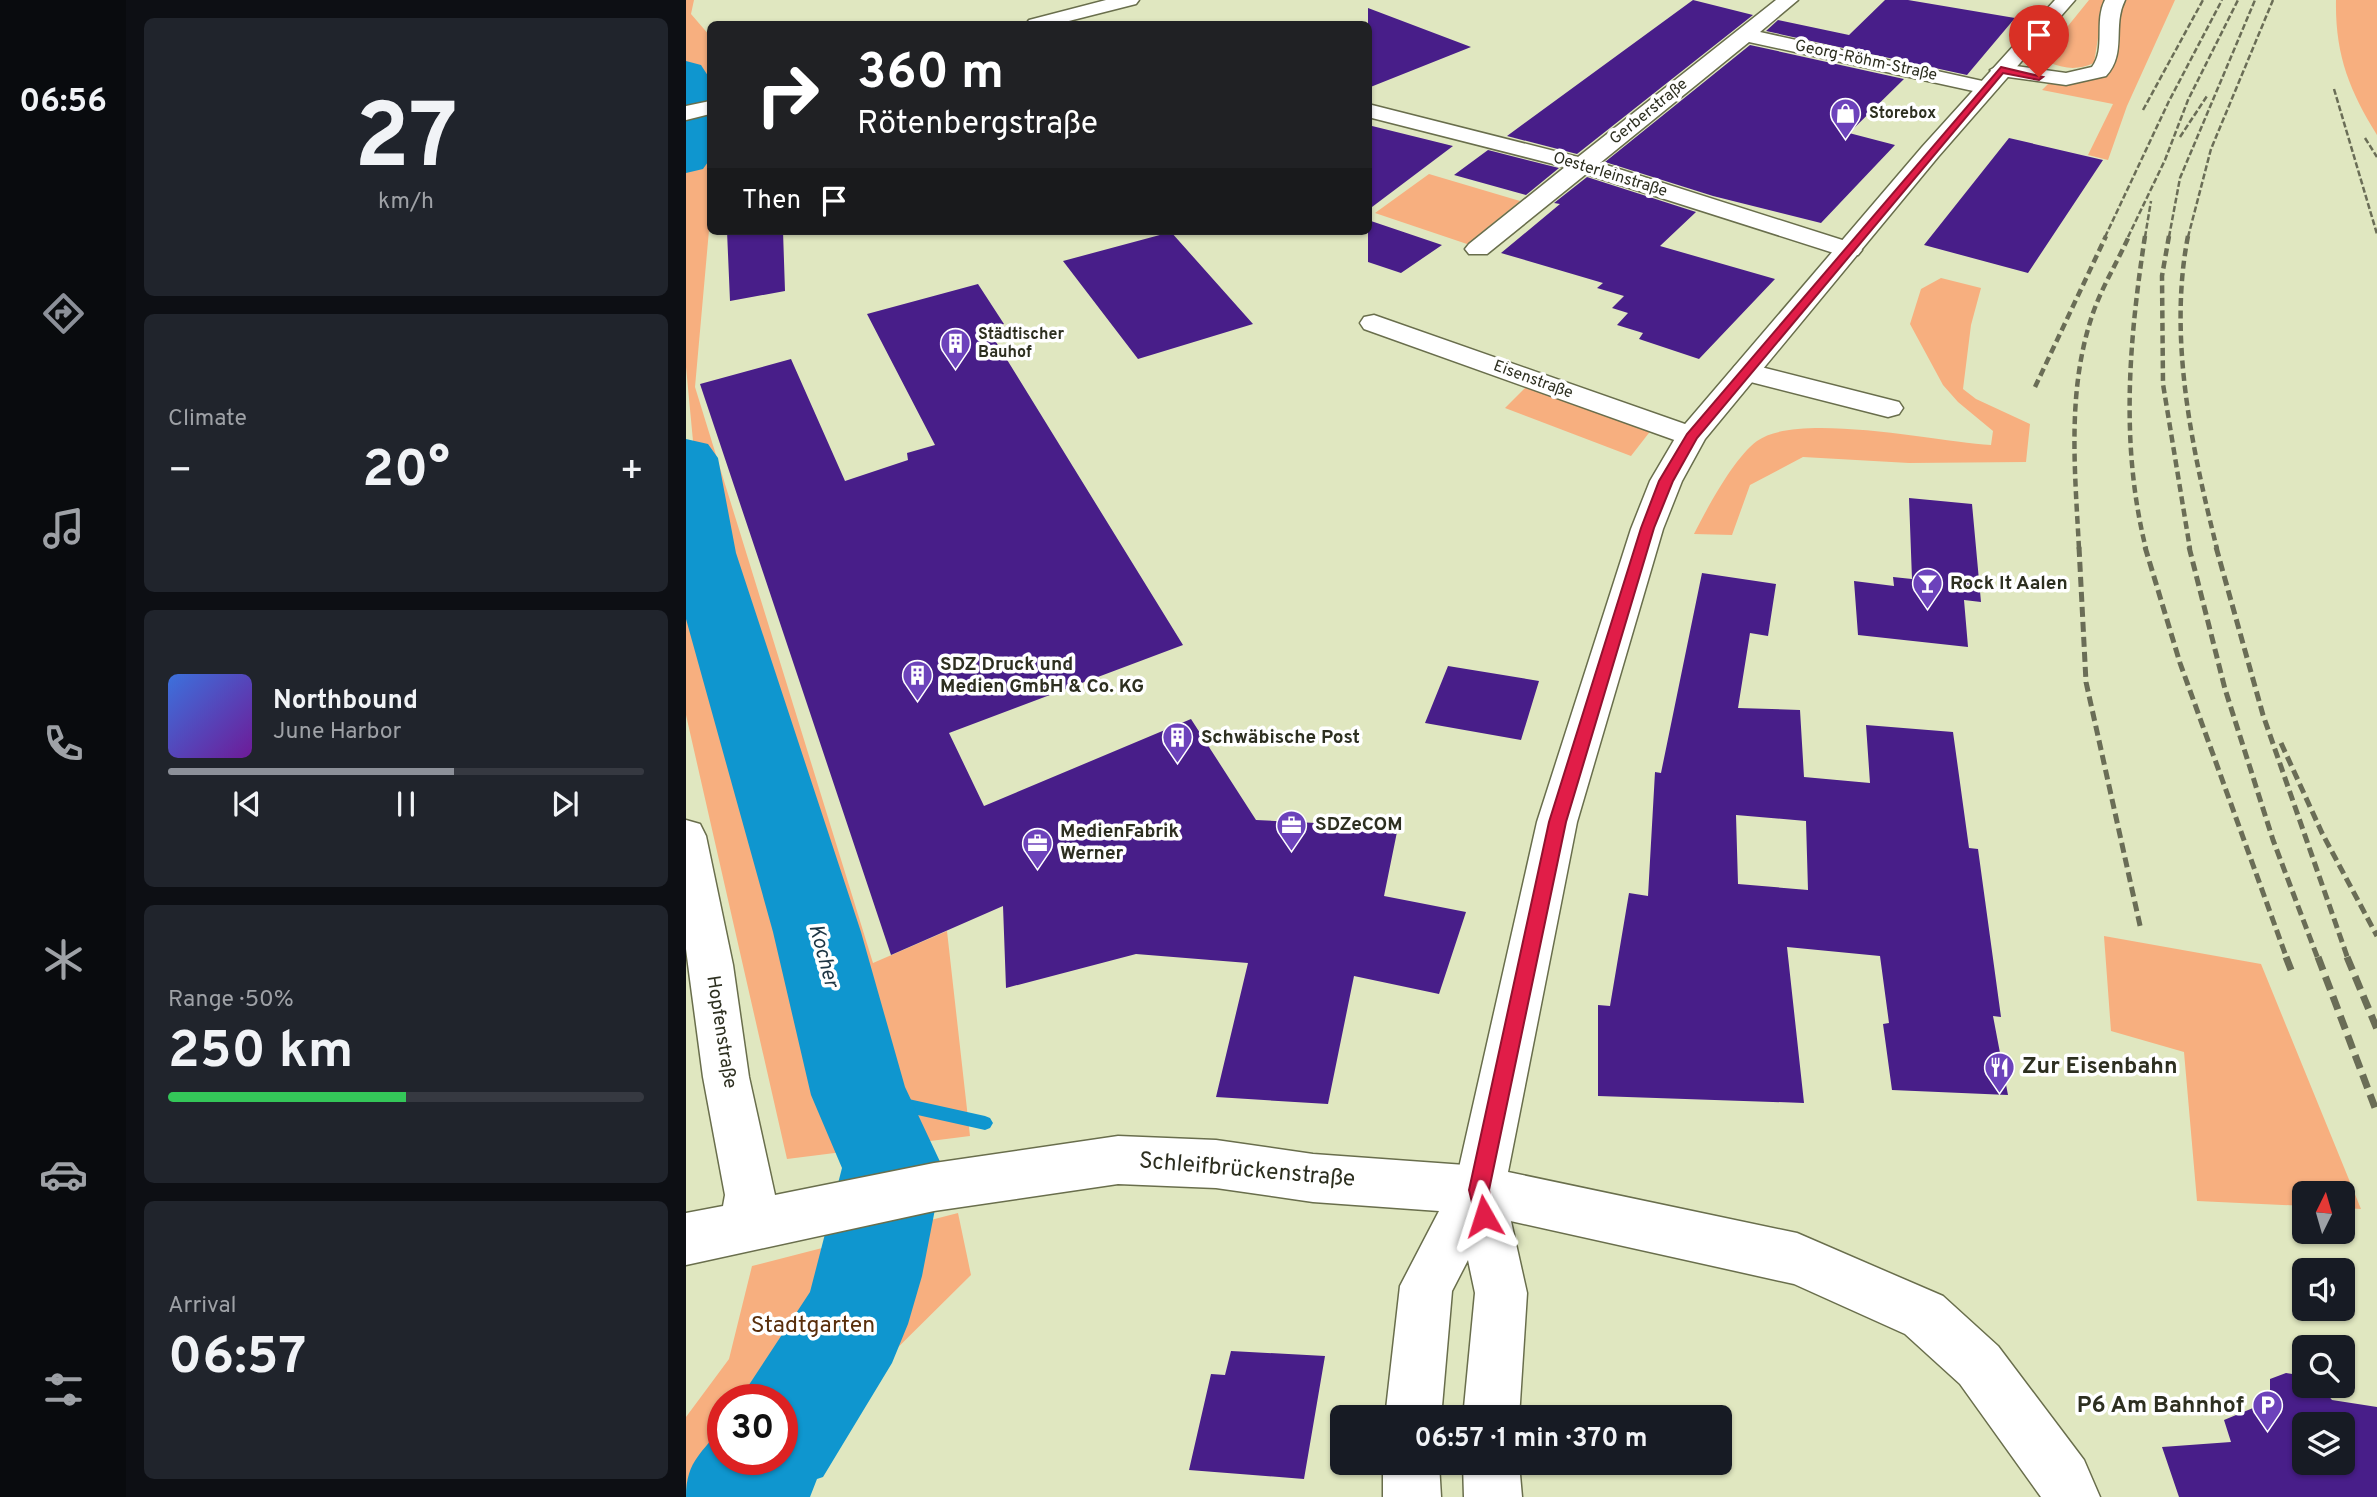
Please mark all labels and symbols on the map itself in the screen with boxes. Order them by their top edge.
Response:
pin [2009,5,2069,77]
street label: Georg-Röhm-Straße [1793,36,1939,86]
street label: Gerberstraße [1606,74,1692,150]
shop icon: Storebox [1829,97,1863,141]
place label: Storebox [1869,104,1936,124]
street label: Oesterleinstraße [1550,148,1670,202]
place label: Städtischer Bauhof [978,325,1064,363]
building icon: Städtischer Bauhof [938,327,972,371]
street label: Eisenstraße [1490,356,1576,404]
bar icon: Rock It Aalen [1910,567,1944,611]
place label: Rock It Aalen [1950,572,2068,596]
place label: SDZ Druck und Medien GmbH & Co. KG [940,653,1144,699]
building icon: SDZ Druck und Medien GmbH & Co. KG [900,659,934,703]
building icon: Schwäbische Post [1161,721,1195,765]
place label: Schwäbische Post [1201,726,1360,750]
office icon: SDZeCOM [1275,808,1309,852]
place label: SDZeCOM [1315,813,1403,837]
place label: MedienFabrik Werner [1060,820,1179,866]
office icon: MedienFabrik Werner [1020,826,1054,870]
water label: Kocher [802,921,845,993]
street label: Hopfenstraße [700,974,742,1090]
restaurant icon: Zur Eisenbahn [1982,1050,2016,1094]
place label: Zur Eisenbahn [2022,1053,2178,1082]
street label: Schleifbrückenstraße [1138,1147,1356,1195]
position arrow [1447,1179,1521,1253]
north arrow [2292,1181,2356,1244]
park label: Stadtgarten [751,1312,875,1341]
speed limit sign: 30 [707,1384,798,1475]
parking icon: P6 Am Bahnhof [2250,1389,2284,1433]
place label: P6 Am Bahnhof [2077,1392,2244,1421]

